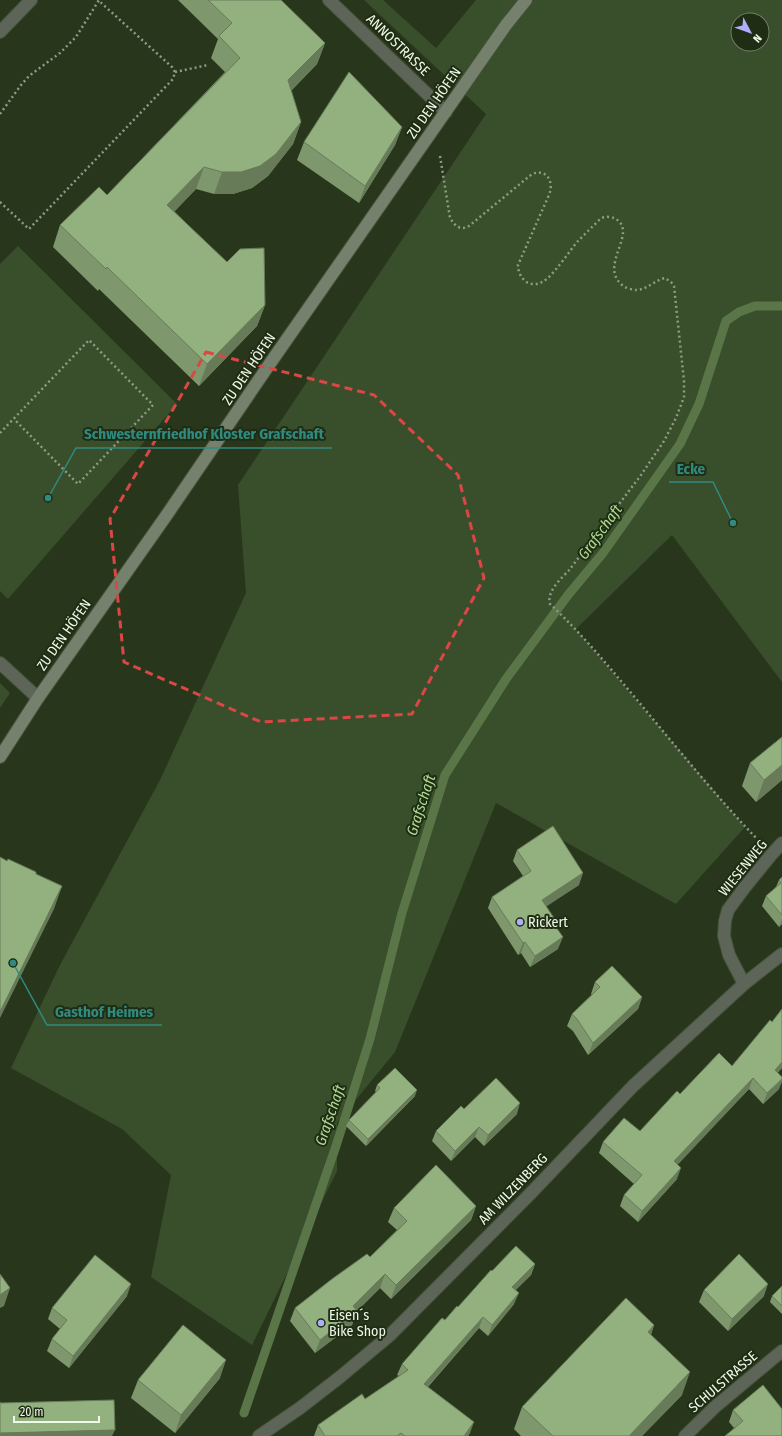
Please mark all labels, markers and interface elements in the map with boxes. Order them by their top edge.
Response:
street label: ANNOSTRASSE [363,11,434,80]
north arrow [730,12,770,52]
text: N [750,31,764,45]
street label: ZU DEN HÖFEN [402,64,465,142]
street label: ZU DEN HÖFEN [218,329,279,408]
callout: Schwesternfriedhof Kloster Grafschaft [76,421,332,448]
text: Schwesternfriedhof Kloster Grafschaft [84,425,325,443]
callout: Ecke [669,455,713,482]
text: Ecke [677,460,706,478]
water label: Grafschaft [574,501,626,563]
street label: ZU DEN HÖFEN [32,596,95,674]
water label: Grafschaft [403,772,439,838]
street label: WIESENWEG [715,836,771,900]
place label: Rickert [528,914,568,931]
marker: Rickert [515,917,525,927]
callout: Gasthof Heimes [47,998,162,1025]
text: Gasthof Heimes [55,1003,153,1021]
water label: Grafschaft [311,1082,349,1148]
street label: AM WILZENBERG [475,1150,551,1228]
place label: Eisen´s Bike Shop [329,1307,386,1340]
marker: Eisen´s Bike Shop [316,1318,326,1328]
street label: SCHULSTRASSE [685,1347,761,1416]
scale bar [14,1398,99,1424]
text: 20 m [20,1405,44,1419]

